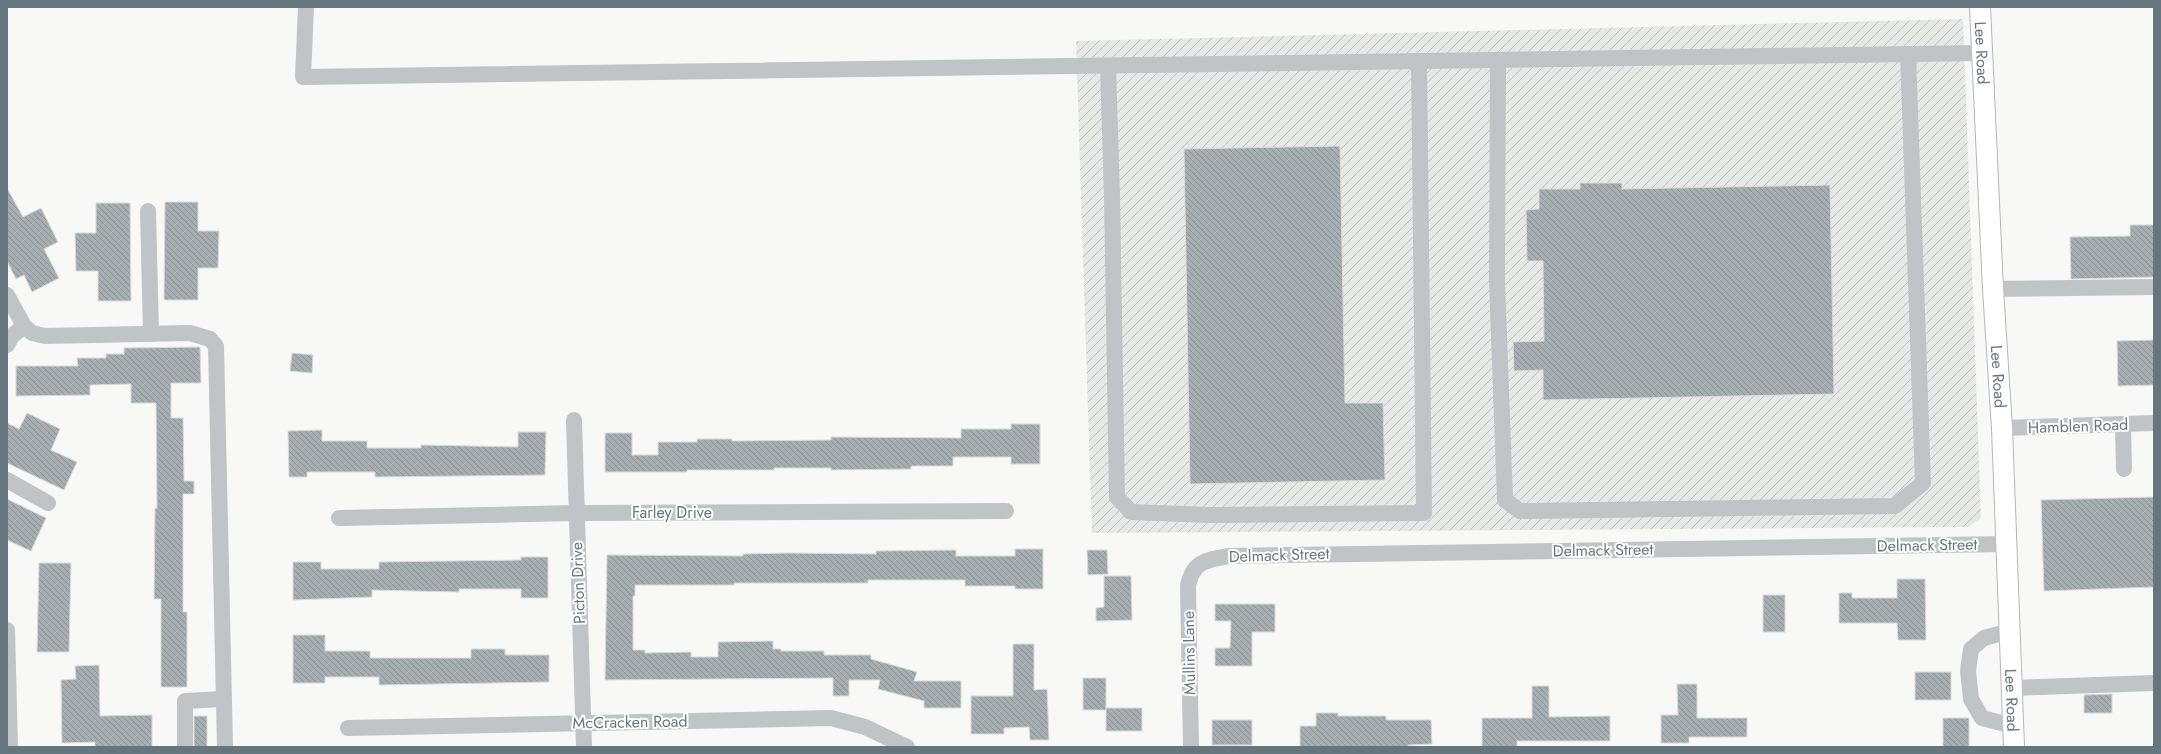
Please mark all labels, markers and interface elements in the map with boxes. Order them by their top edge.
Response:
street label: Lee Road [1969,21,1995,85]
street label: Lee Road [1985,344,2012,409]
street label: Hamblen Road [2027,413,2129,439]
street label: Farley Drive [632,501,712,524]
street label: Delmack Street [1876,533,1978,557]
street label: Delmack Street [1552,538,1654,562]
street label: Picton Drive [565,542,591,624]
street label: Delmack Street [1228,542,1330,568]
street label: Mullins Lane [1177,611,1201,695]
street label: Lee Road [2000,668,2025,732]
street label: McCracken Road [572,709,688,735]

